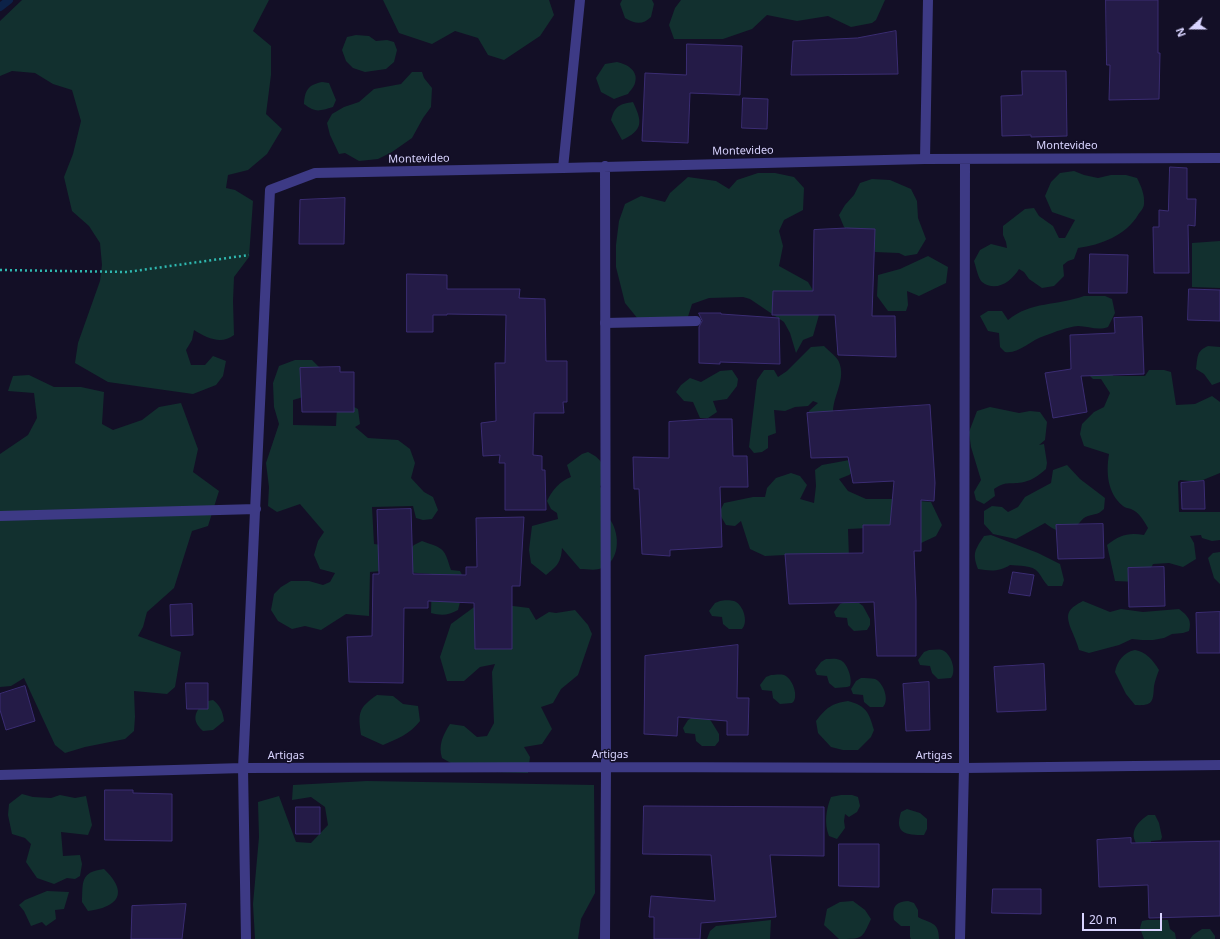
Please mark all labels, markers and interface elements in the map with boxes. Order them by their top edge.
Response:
north arrow [1172,8,1212,48]
text: N [1172,26,1189,39]
street label: Montevideo [1036,139,1098,153]
street label: Montevideo [712,144,774,158]
street label: Montevideo [388,152,450,166]
street label: Artigas [592,748,628,762]
street label: Artigas [268,749,304,763]
street label: Artigas [916,749,952,763]
scale bar [1084,905,1164,931]
text: 20 m [1089,911,1117,928]

